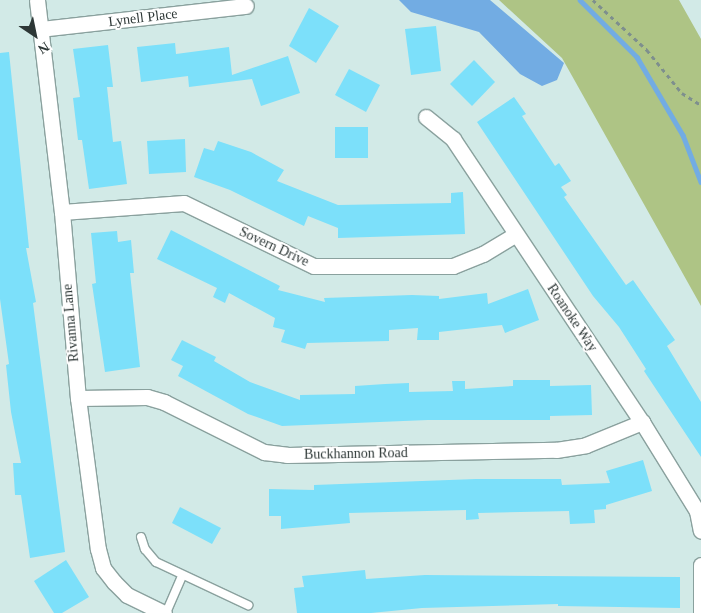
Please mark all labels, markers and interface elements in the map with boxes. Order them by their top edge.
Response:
street label: Lynell Place [107,5,179,31]
north arrow [10,10,60,60]
text: N [35,39,52,57]
street label: Sovern Drive [236,224,312,270]
street label: Roanoke Way [543,281,601,355]
street label: Rivanna Lane [59,283,83,363]
street label: Buckhannon Road [304,445,408,463]

